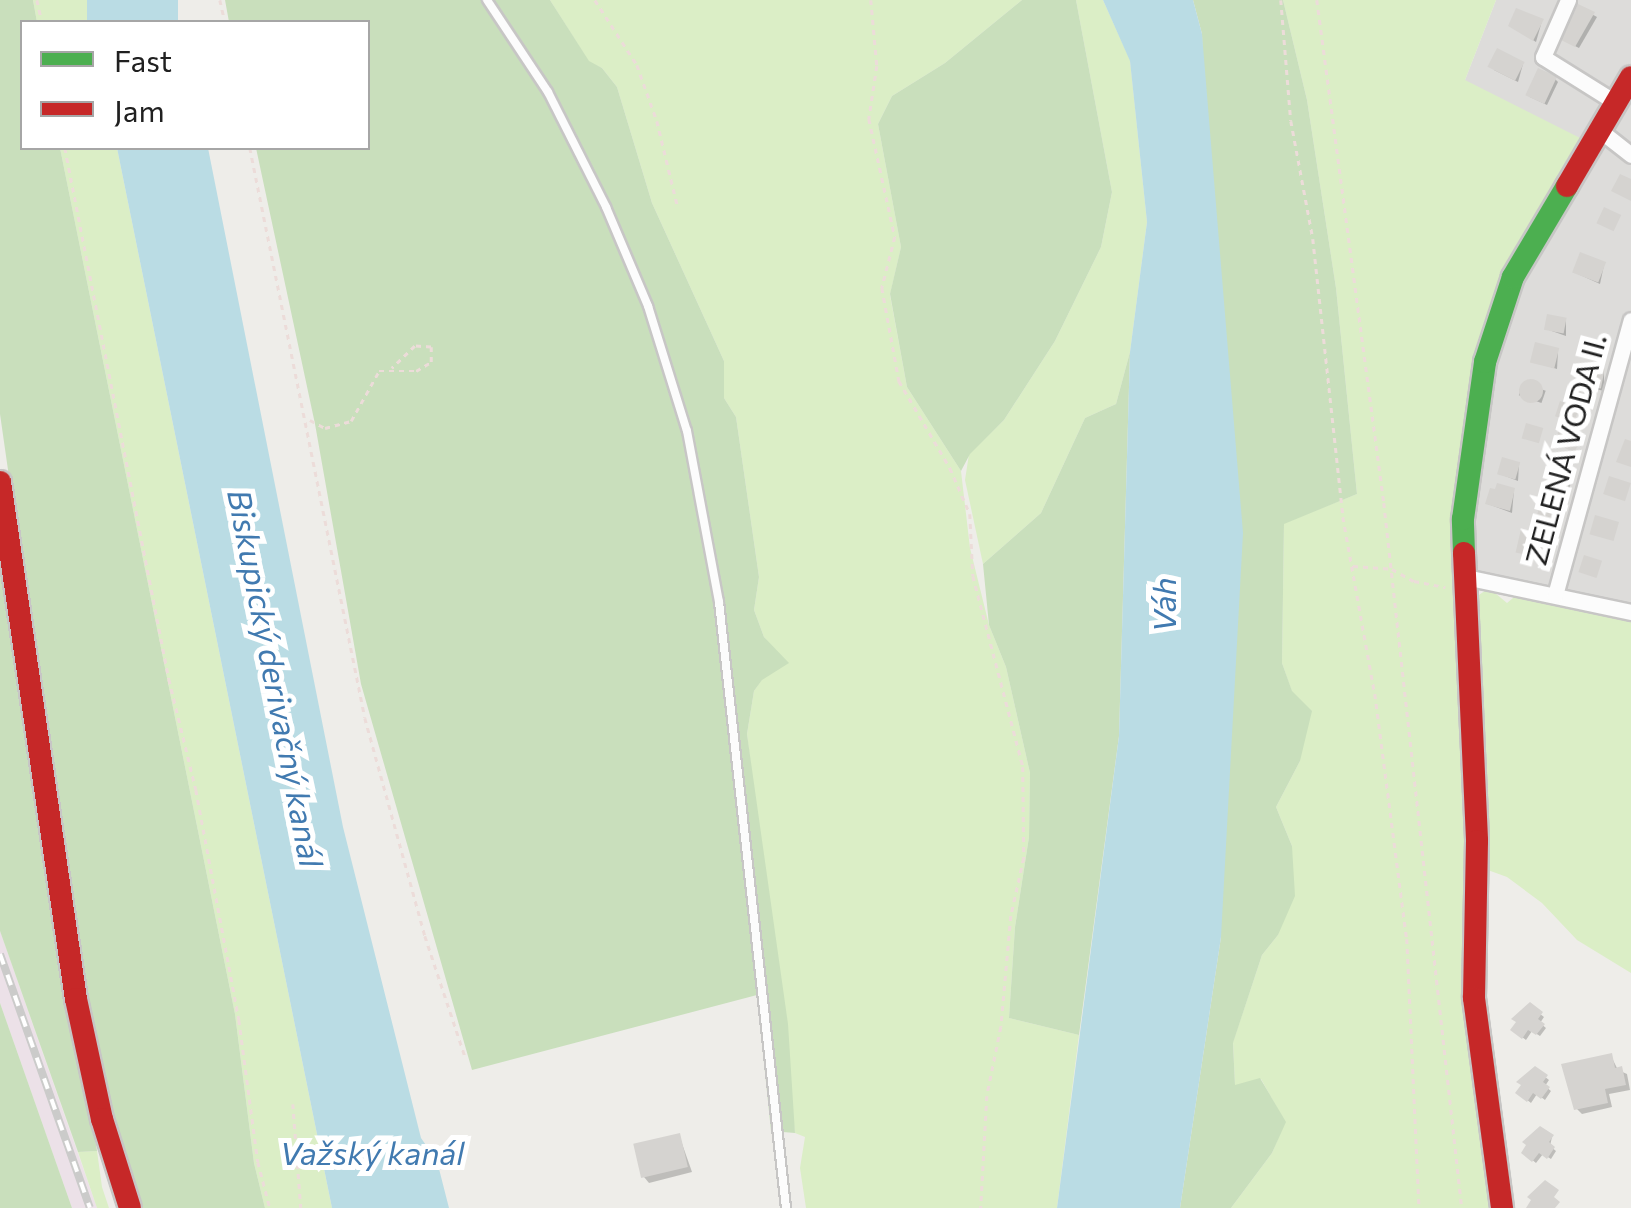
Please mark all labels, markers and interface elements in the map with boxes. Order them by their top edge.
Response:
legend [20,20,370,150]
text: Fast [114,41,172,78]
text: Jam [114,91,165,128]
street label: ZELENÁ VODA II. [1517,329,1613,569]
water label: Biskupický derivačný kanál [221,486,331,870]
water label: Váh [1144,577,1182,633]
water label: Važský kanál [280,1133,464,1171]

